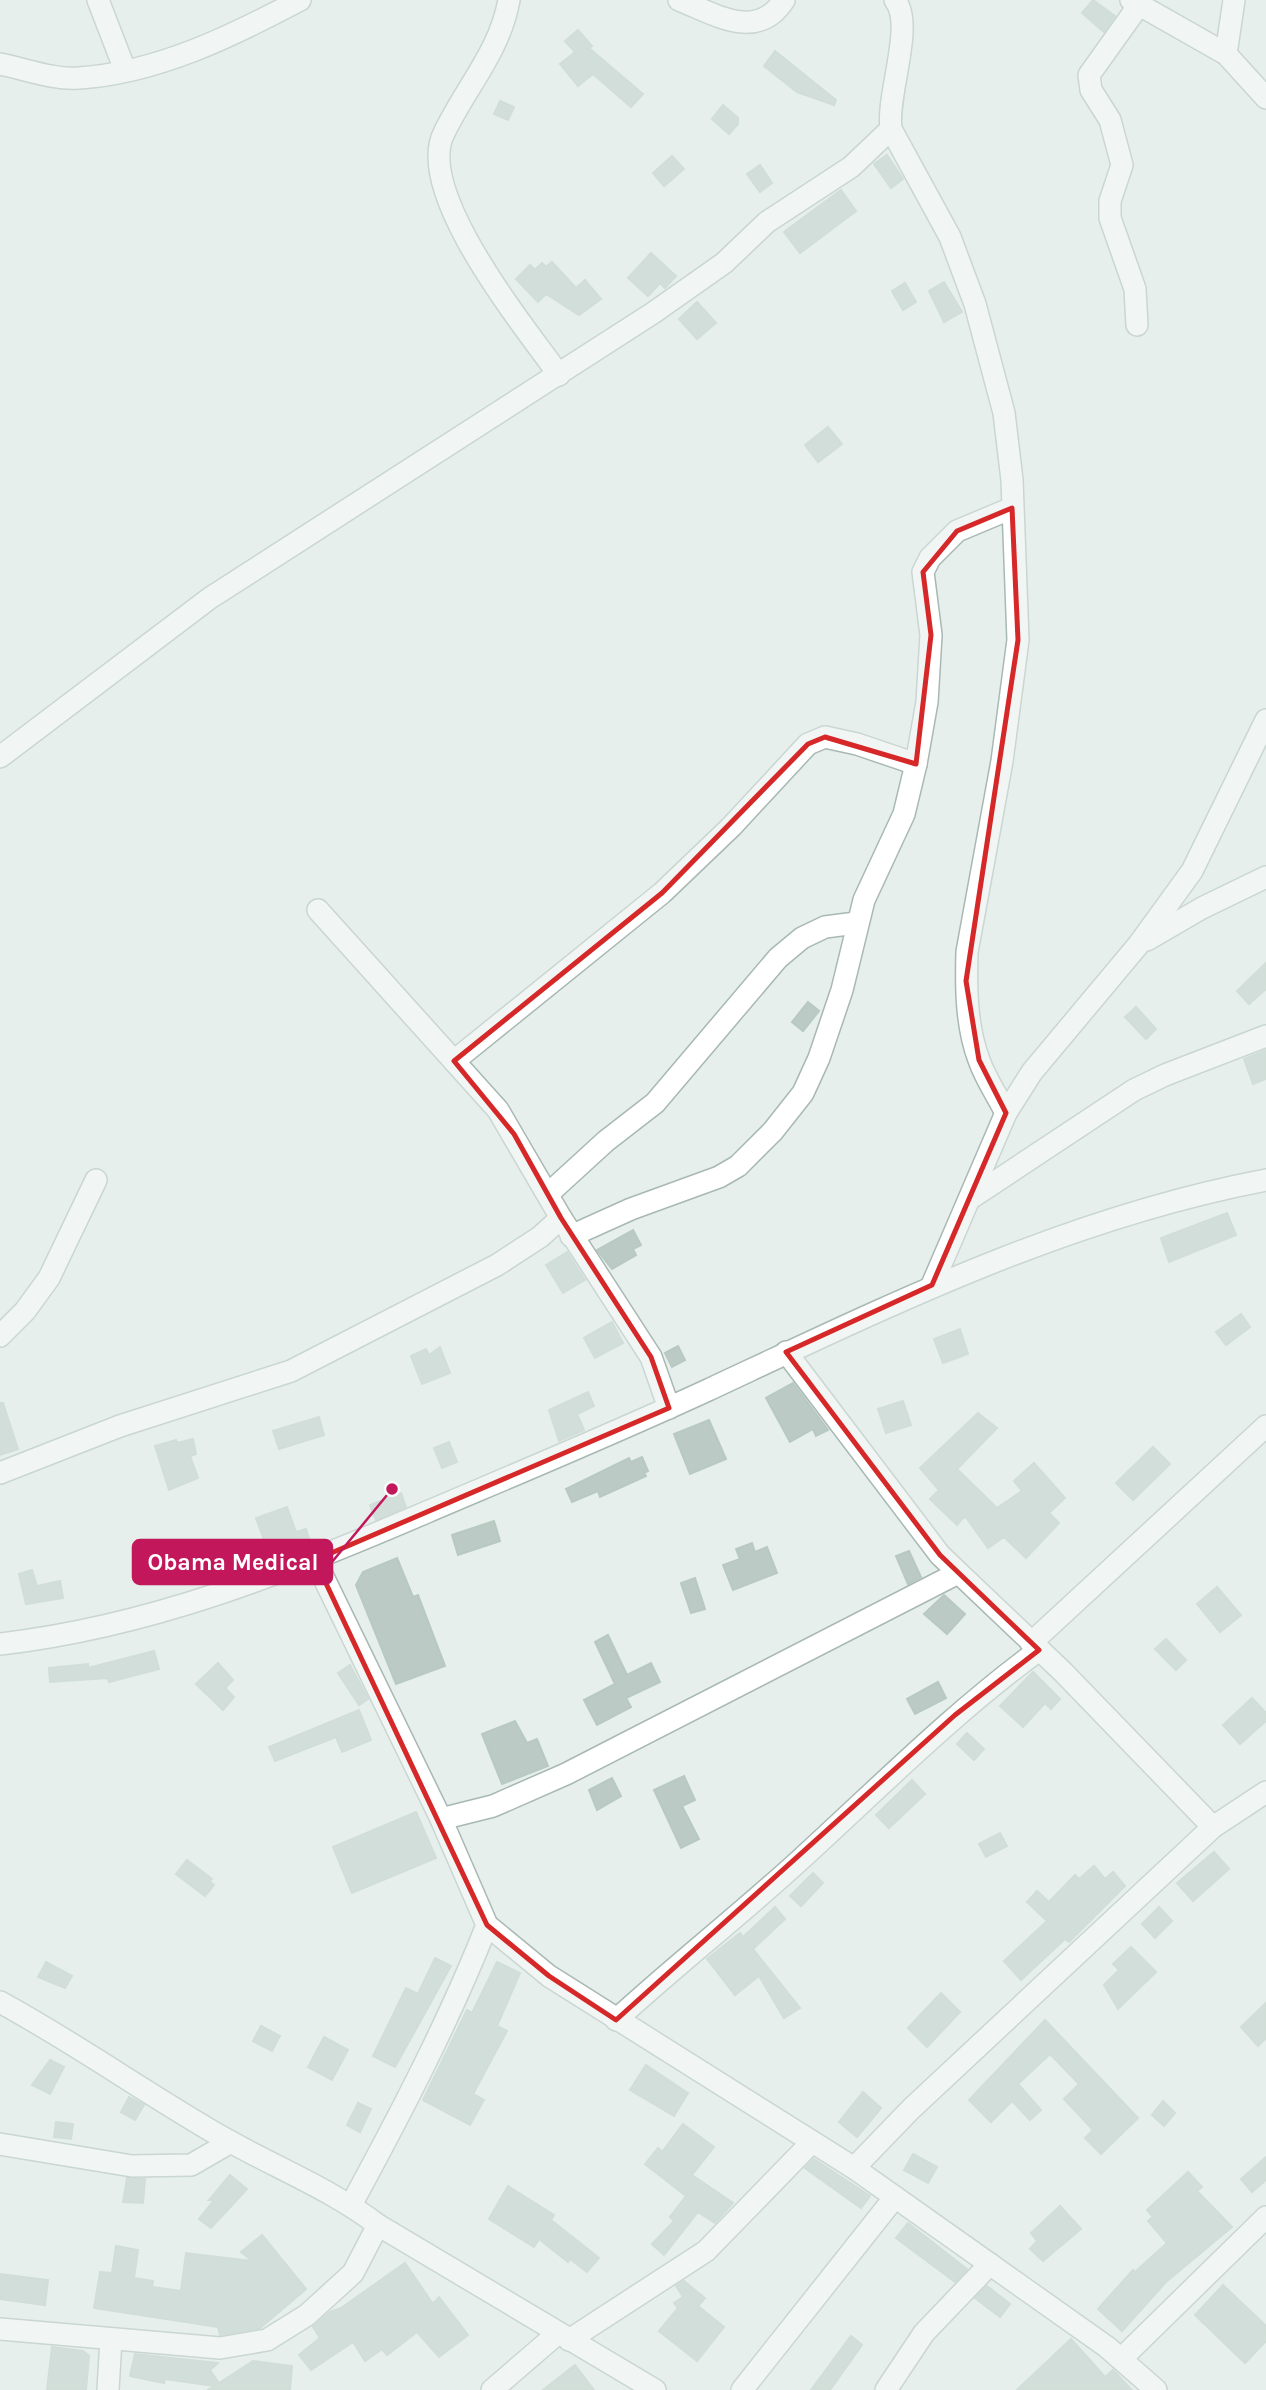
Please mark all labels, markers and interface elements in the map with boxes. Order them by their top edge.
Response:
callout: Obama Medical [133,1540,332,1584]
text: Obama Medical [148,1549,318,1576]

